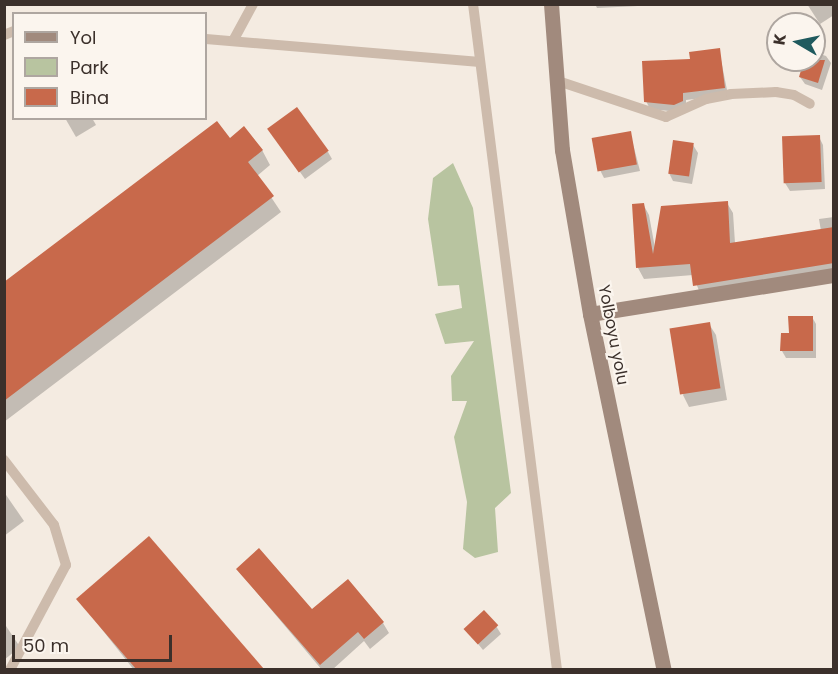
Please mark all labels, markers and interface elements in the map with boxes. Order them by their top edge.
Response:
legend [12,12,207,120]
north arrow [766,12,826,72]
text: Yol [70,25,96,50]
text: K [767,32,792,47]
text: Park [70,55,109,80]
text: Bina [70,85,109,110]
street label: Yolboyu yolu [594,283,632,387]
scale bar [15,623,176,661]
text: 50 m [23,633,69,658]

